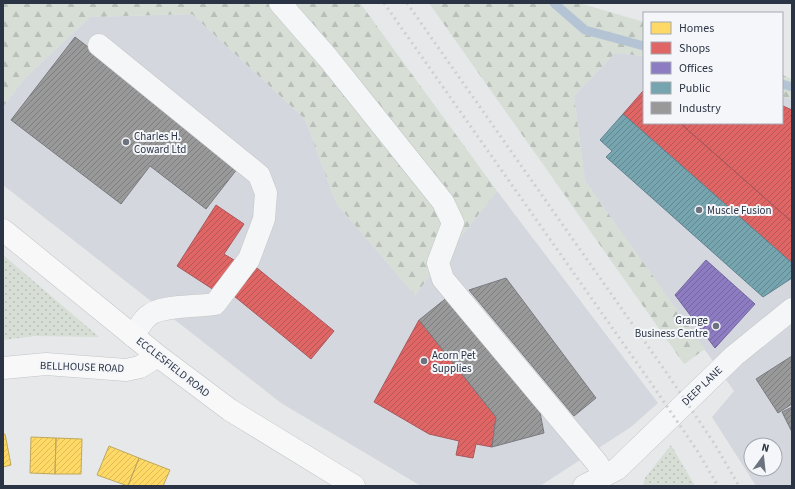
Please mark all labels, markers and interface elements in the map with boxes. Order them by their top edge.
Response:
legend [643,12,783,124]
text: Homes [679,20,714,37]
text: Shops [679,40,710,57]
text: Offices [679,60,713,77]
text: Public [679,80,711,97]
text: Industry [679,100,721,117]
place label: Charles H. Coward Ltd [134,129,186,157]
marker: Charles H. Coward Ltd [121,137,131,147]
place label: Muscle Fusion [707,203,772,218]
marker: Muscle Fusion [694,205,704,215]
place label: Grange Business Centre [635,313,709,341]
marker: Grange Business Centre [711,321,721,331]
street label: ECCLESFIELD ROAD [133,333,213,401]
place label: Acorn Pet Supplies [432,348,476,376]
marker: Acorn Pet Supplies [419,356,429,366]
street label: BELLHOUSE ROAD [40,358,125,376]
street label: DEEP LANE [678,363,726,409]
north arrow [743,437,783,477]
text: N [760,440,771,456]

